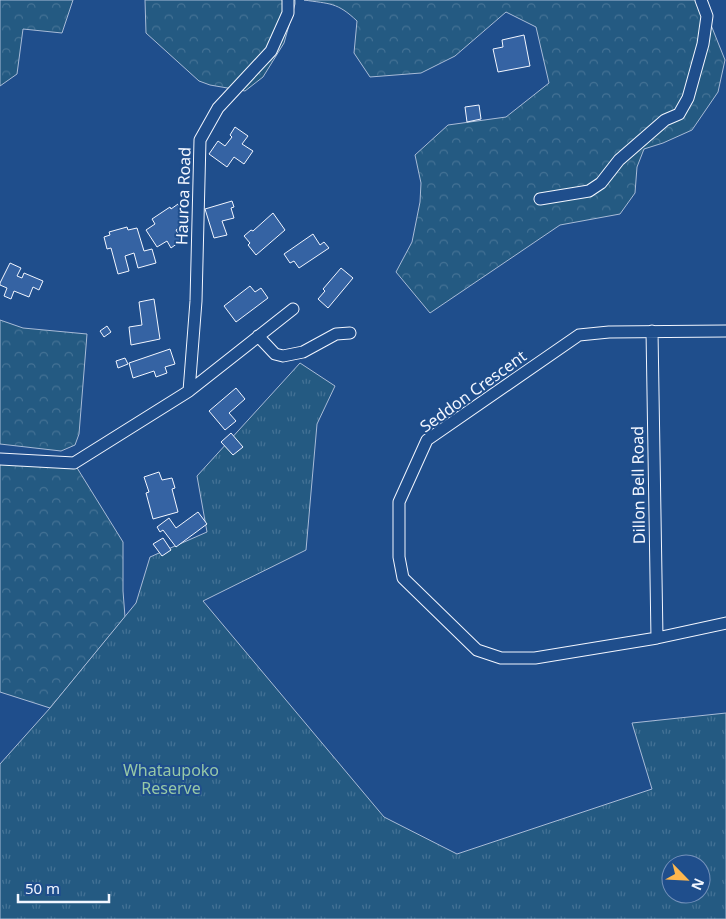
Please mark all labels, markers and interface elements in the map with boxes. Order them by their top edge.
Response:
street label: Hauroa Road [170,147,196,245]
street label: Seddon Crescent [415,345,531,437]
street label: Dillon Bell Road [626,426,650,544]
park label: Whataupoko Reserve [123,759,219,799]
north arrow [661,854,711,904]
scale bar [18,872,109,904]
text: N [687,875,709,894]
text: 50 m [25,878,60,898]

